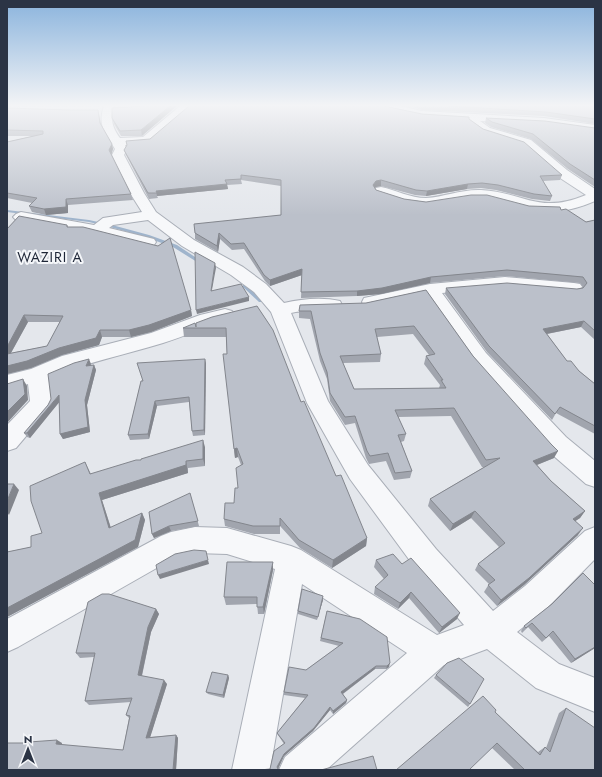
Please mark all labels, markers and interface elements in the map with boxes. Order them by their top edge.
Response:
district label: WAZIRI A [17,247,83,267]
north arrow [8,729,48,769]
text: N [24,731,32,747]

